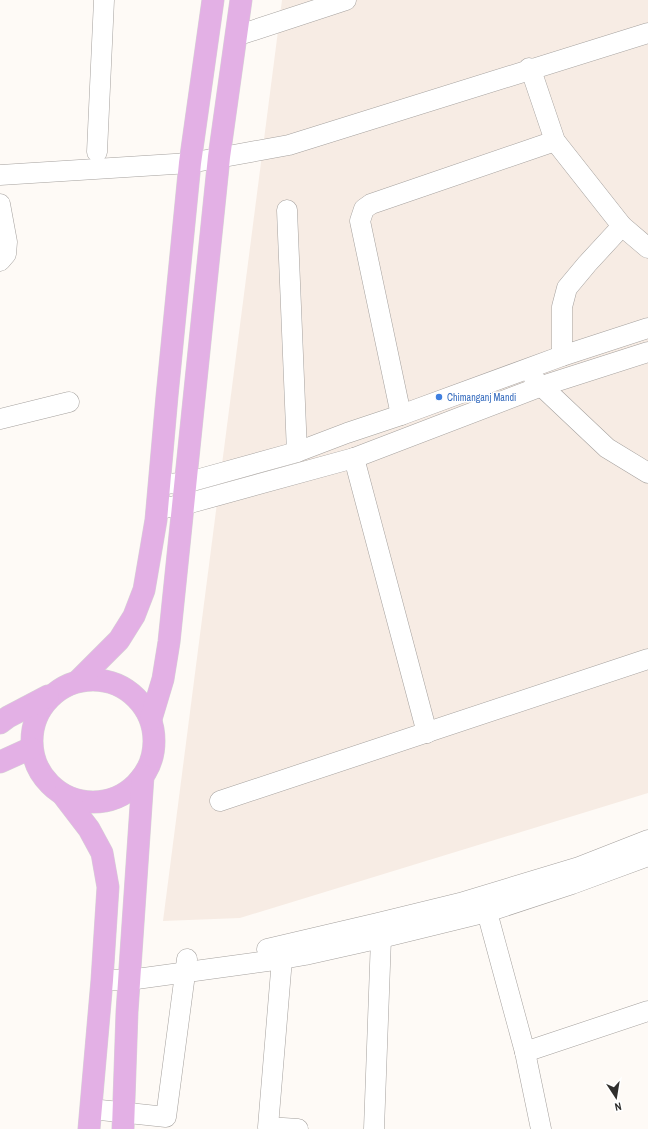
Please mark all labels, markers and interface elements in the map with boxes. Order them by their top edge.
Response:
place label: Chimanganj Mandi [447,391,516,404]
marker: Chimanganj Mandi [434,392,444,402]
north arrow [596,1077,636,1117]
text: N [613,1099,623,1114]

